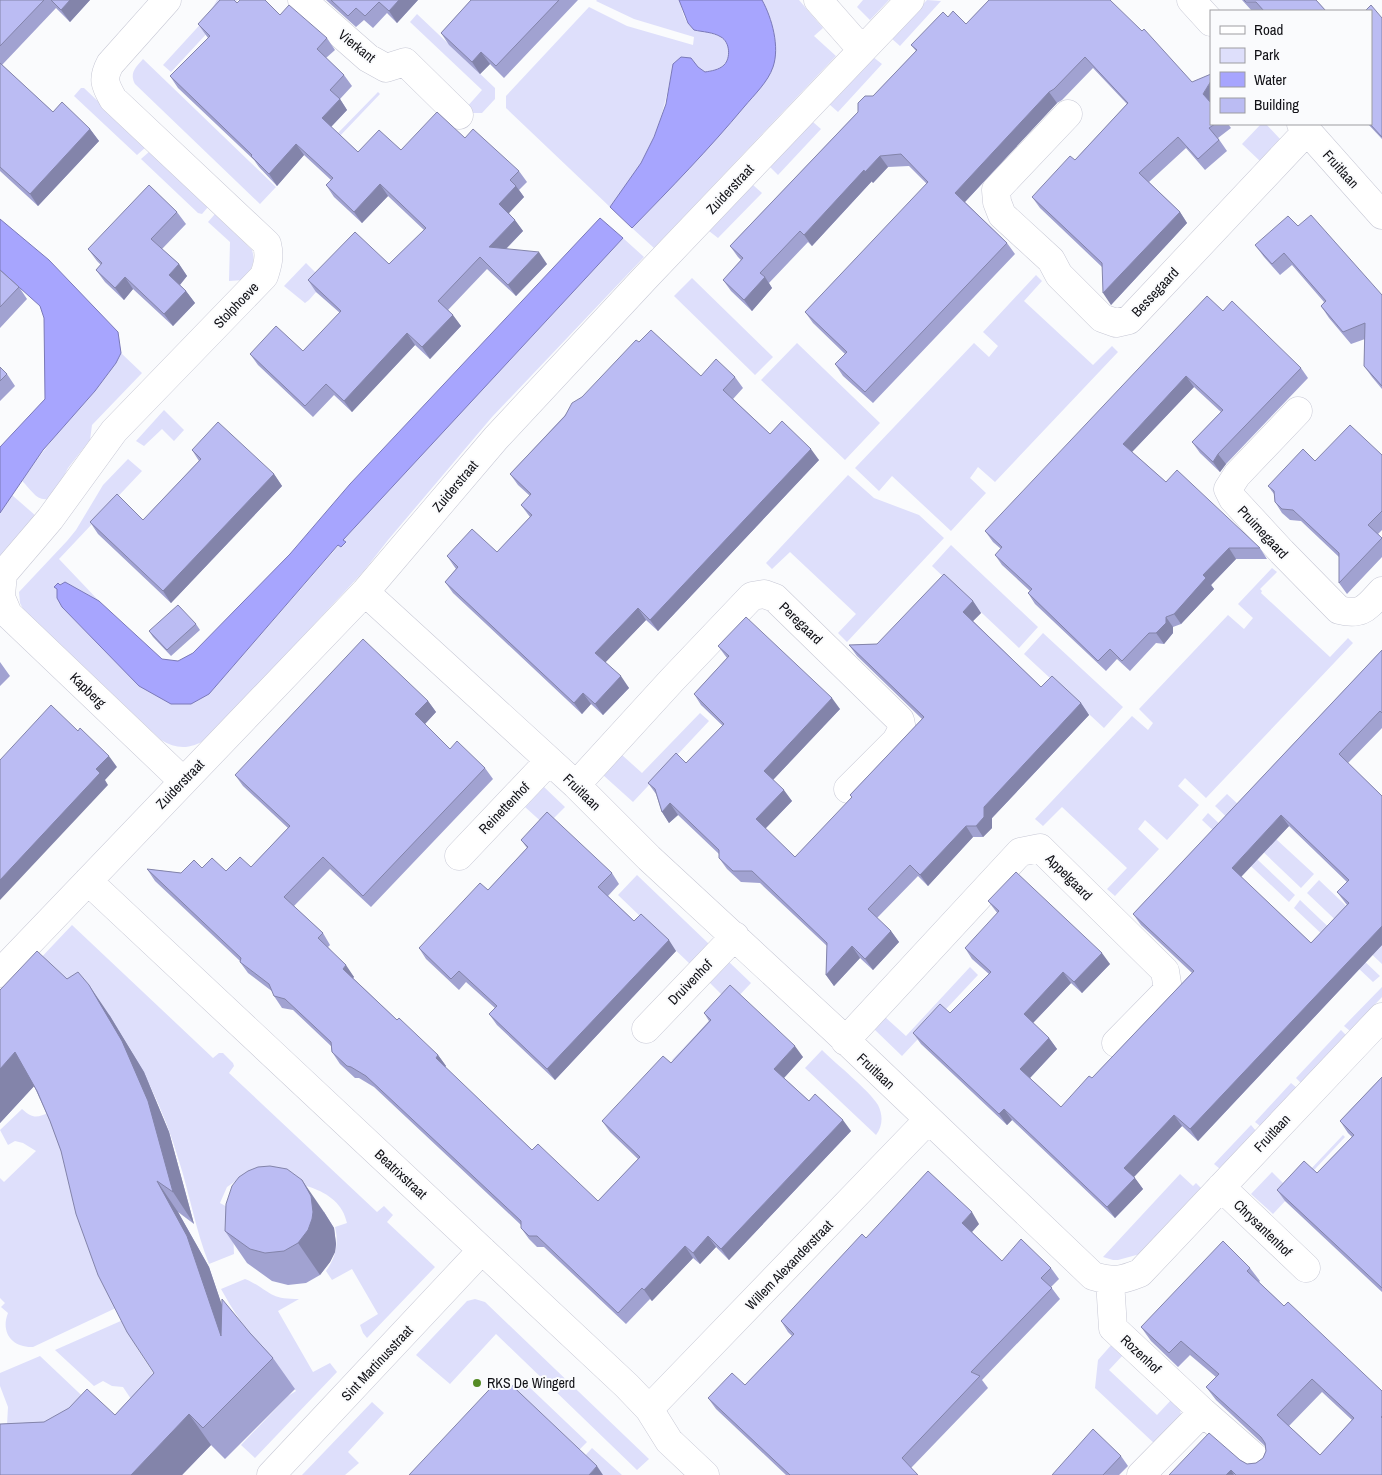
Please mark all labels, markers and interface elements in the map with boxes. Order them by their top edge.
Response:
legend [1210,10,1372,125]
text: Road [1254,19,1283,40]
street label: Vierkant [335,26,379,66]
text: Park [1254,44,1280,65]
text: Water [1254,69,1286,90]
text: Building [1254,94,1299,115]
street label: Fruitlaan [1319,146,1363,192]
street label: Zuiderstraat [702,160,758,218]
street label: Bessegaard [1128,263,1182,321]
street label: Stolphoeve [210,278,262,332]
street label: Zuiderstraat [428,457,482,515]
street label: Pruimegaard [1234,502,1292,562]
street label: Peregaard [775,598,827,648]
street label: Kapberg [66,668,110,712]
street label: Zuiderstraat [152,755,208,813]
street label: Fruitlaan [559,770,605,814]
street label: Reinettenhof [475,778,534,838]
street label: Appelgaard [1041,849,1096,904]
street label: Druivenhof [664,955,717,1008]
street label: Fruitlaan [853,1049,899,1093]
street label: Fruitlaan [1250,1110,1294,1156]
street label: Beatrixstraat [371,1145,431,1203]
street label: Chrysantenhof [1230,1196,1297,1261]
street label: Willem Alexanderstraat [742,1216,836,1314]
street label: Sint Martinusstraat [337,1321,417,1405]
street label: Rozenhof [1117,1331,1166,1378]
place label: RKS De Wingerd [487,1374,575,1392]
marker: RKS De Wingerd [471,1377,483,1389]

